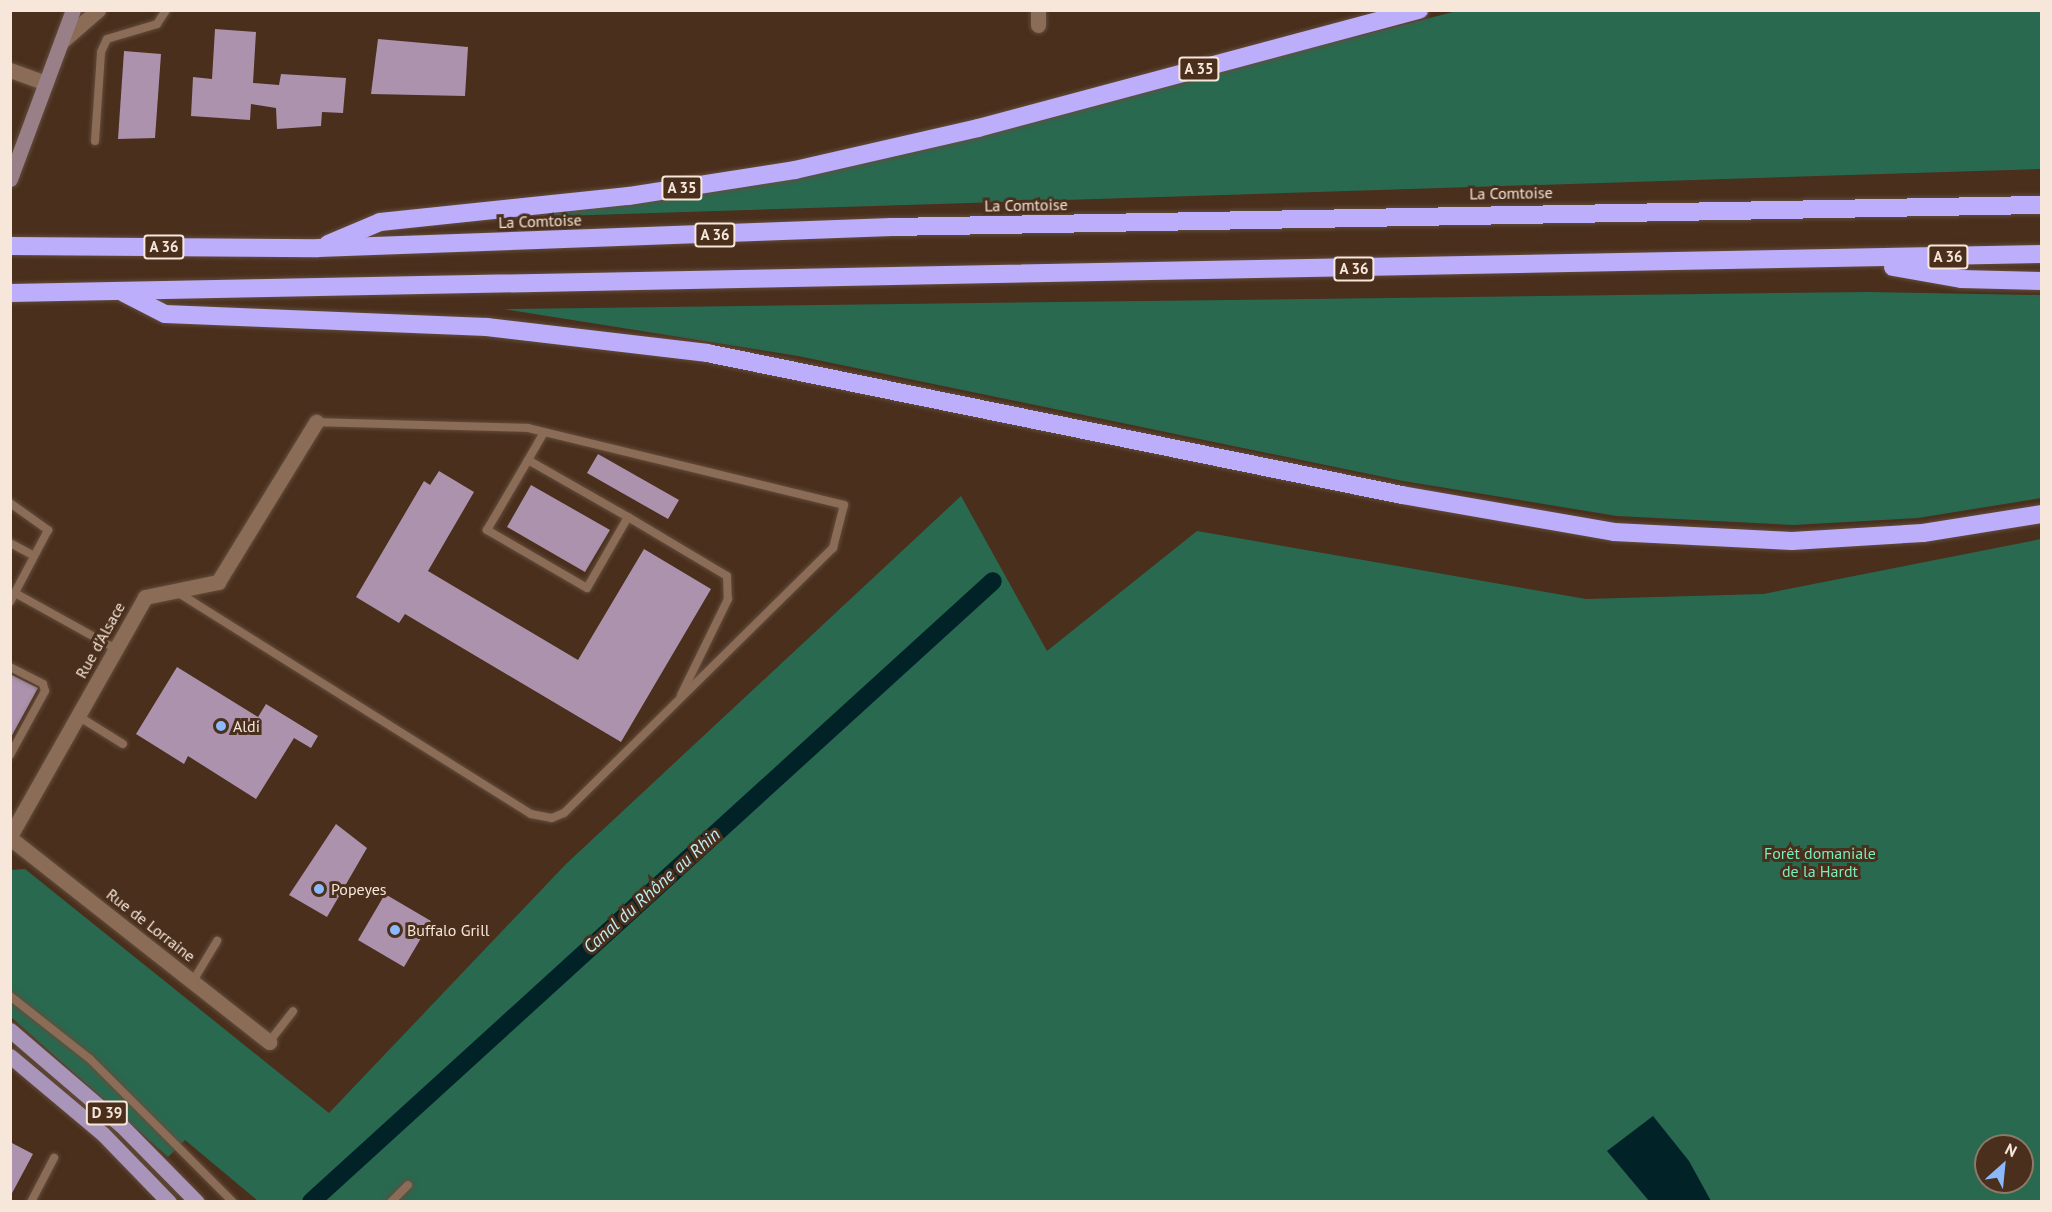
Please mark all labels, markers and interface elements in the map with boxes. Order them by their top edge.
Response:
road number: A 35 [1178,57,1220,81]
road number: A 35 [661,176,703,200]
street label: La Comtoise [1469,183,1553,203]
street label: La Comtoise [984,195,1068,215]
street label: La Comtoise [498,210,582,232]
road number: A 36 [694,223,736,247]
road number: A 36 [143,235,185,259]
road number: A 36 [1927,245,1969,269]
road number: A 36 [1333,257,1375,281]
street label: Rue d'Alsace [71,599,129,681]
place label: Aldi [233,716,260,736]
marker: Aldi [214,719,228,733]
water label: Canal du Rhône au Rhin [579,824,725,958]
park label: Forêt domaniale de la Hardt [1764,843,1876,881]
place label: Popeyes [331,879,387,899]
marker: Popeyes [312,882,326,896]
street label: Rue de Lorraine [103,884,199,966]
place label: Buffalo Grill [407,920,489,940]
marker: Buffalo Grill [388,923,402,937]
road number: D 39 [84,1101,130,1125]
north arrow [1974,1134,2034,1194]
text: N [2002,1138,2020,1161]

